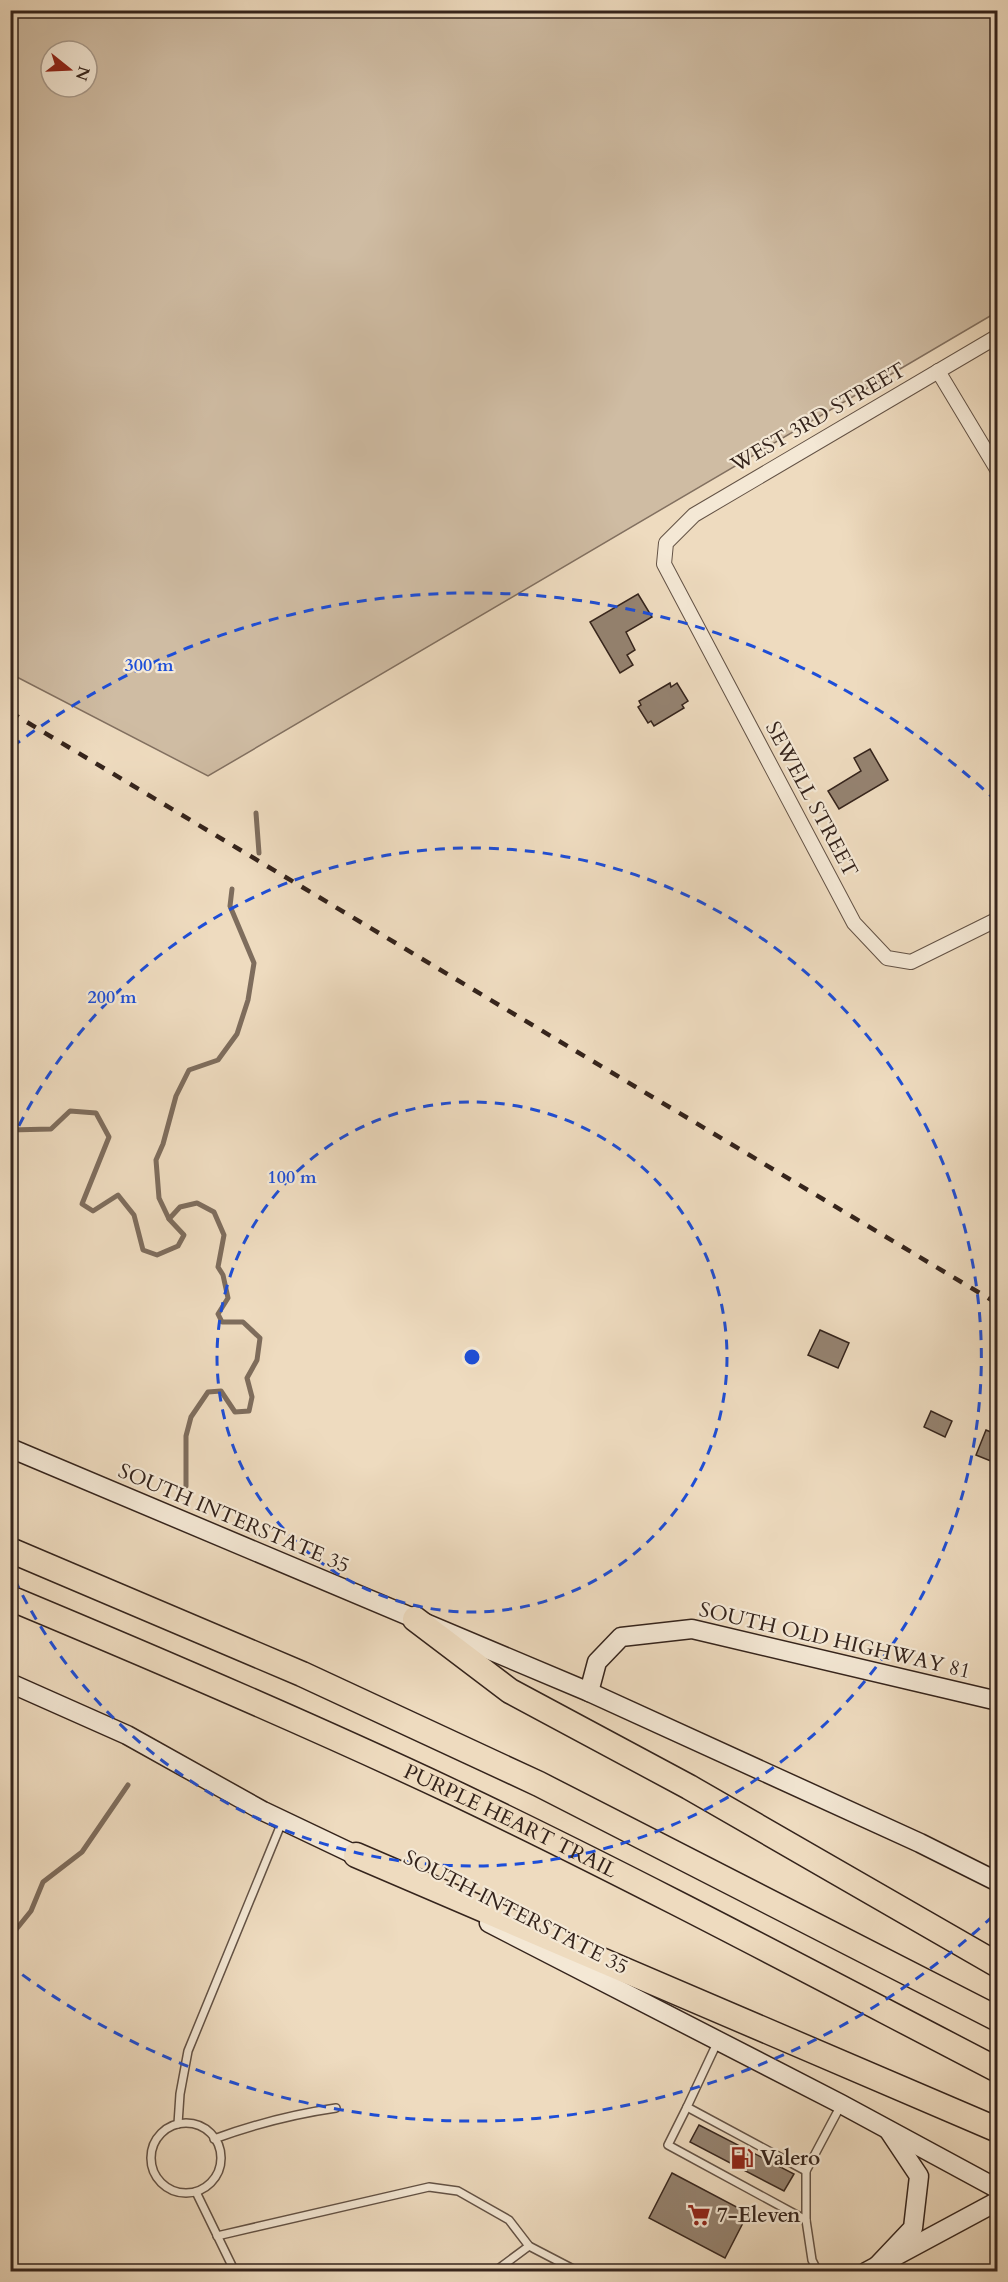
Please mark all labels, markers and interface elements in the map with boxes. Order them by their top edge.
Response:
north arrow [39,39,99,99]
text: N [70,63,95,83]
street label: WEST 3RD STREET [725,355,911,480]
text: 300 m [124,653,174,678]
street label: SEWELL STREET [758,716,865,882]
text: 200 m [87,985,137,1010]
text: 100 m [267,1165,317,1190]
centre of rings [462,1347,482,1367]
street label: SOUTH INTERSTATE 35 [114,1457,354,1580]
street label: SOUTH OLD HIGHWAY 81 [696,1595,973,1686]
street label: PURPLE HEART TRAIL [399,1757,622,1886]
street label: SOUTH INTERSTATE 35 [398,1843,633,1982]
place label: Valero [760,2144,820,2173]
fuel station icon: Valero [729,2145,755,2171]
place label: 7-Eleven [717,2201,801,2230]
supermarket icon: 7-Eleven [686,2202,712,2228]

